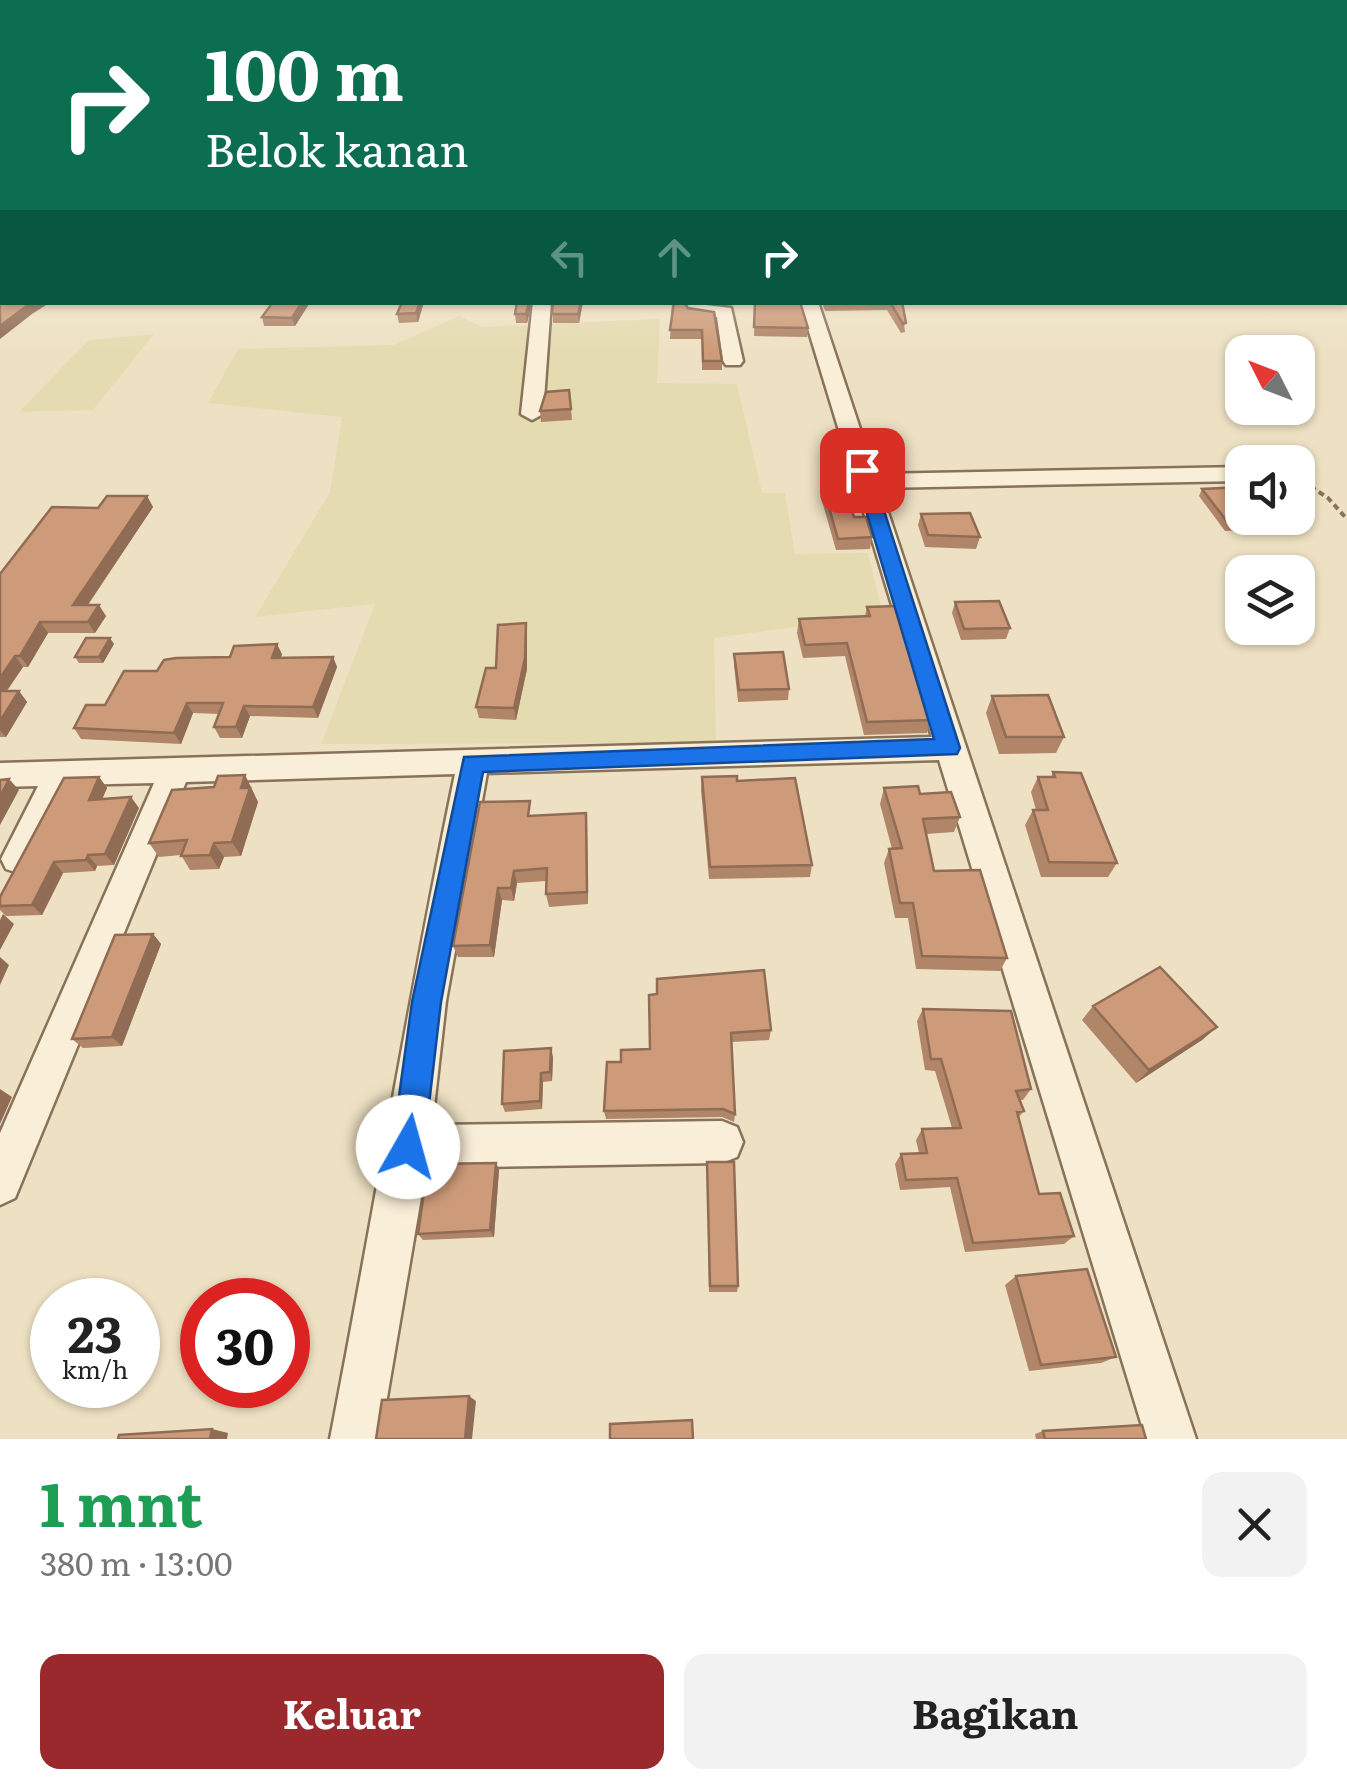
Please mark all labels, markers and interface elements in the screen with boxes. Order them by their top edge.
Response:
text: 100 m [205,19,404,123]
icon: right [40,40,170,170]
text: Belok kanan [205,114,469,181]
icon: left [542,230,597,285]
icon: ahead [647,230,702,285]
icon: right [752,230,807,285]
north arrow [1225,335,1315,425]
map controls [1225,335,1315,645]
pin [820,428,905,513]
icon: arrive [835,443,890,498]
button: sound [1225,445,1315,535]
button: layers [1225,555,1315,645]
position arrow [356,1095,460,1199]
speed limit sign: 30 [180,1278,310,1408]
text: 23 [68,1294,122,1368]
text: km/h [62,1350,128,1387]
text: 1 mnt [40,1456,203,1545]
button: close [1202,1472,1307,1577]
text: 380 m · 13:00 [40,1538,232,1586]
button: Keluar [40,1654,664,1769]
button: Bagikan [684,1654,1307,1769]

